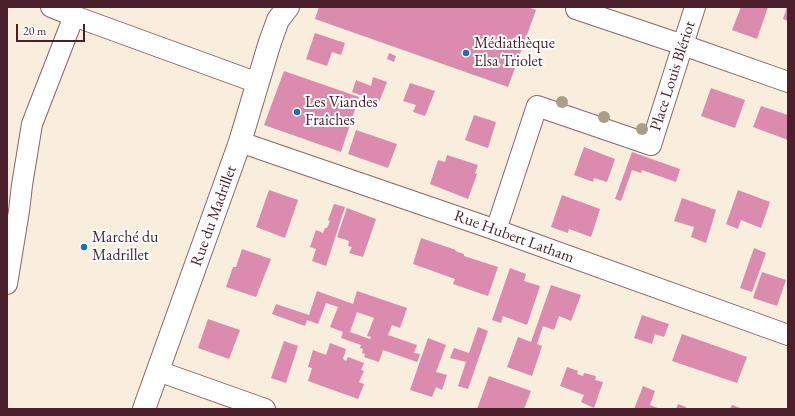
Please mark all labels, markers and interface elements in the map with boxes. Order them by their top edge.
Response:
scale bar [18,16,87,42]
street label: Place Louis Blériot [646,19,700,133]
text: 20 m [23,23,46,39]
place label: Médiathèque Elsa Triolet [474,34,555,72]
marker: Médiathèque Elsa Triolet [461,48,471,58]
place label: Les Viandes Fraîches [305,93,378,131]
marker: Les Viandes Fraîches [292,107,302,117]
street label: Rue du Madrillet [187,163,241,269]
street label: Rue Hubert Latham [451,206,577,268]
place label: Marché du Madrillet [92,228,159,266]
marker: Marché du Madrillet [79,242,89,252]

